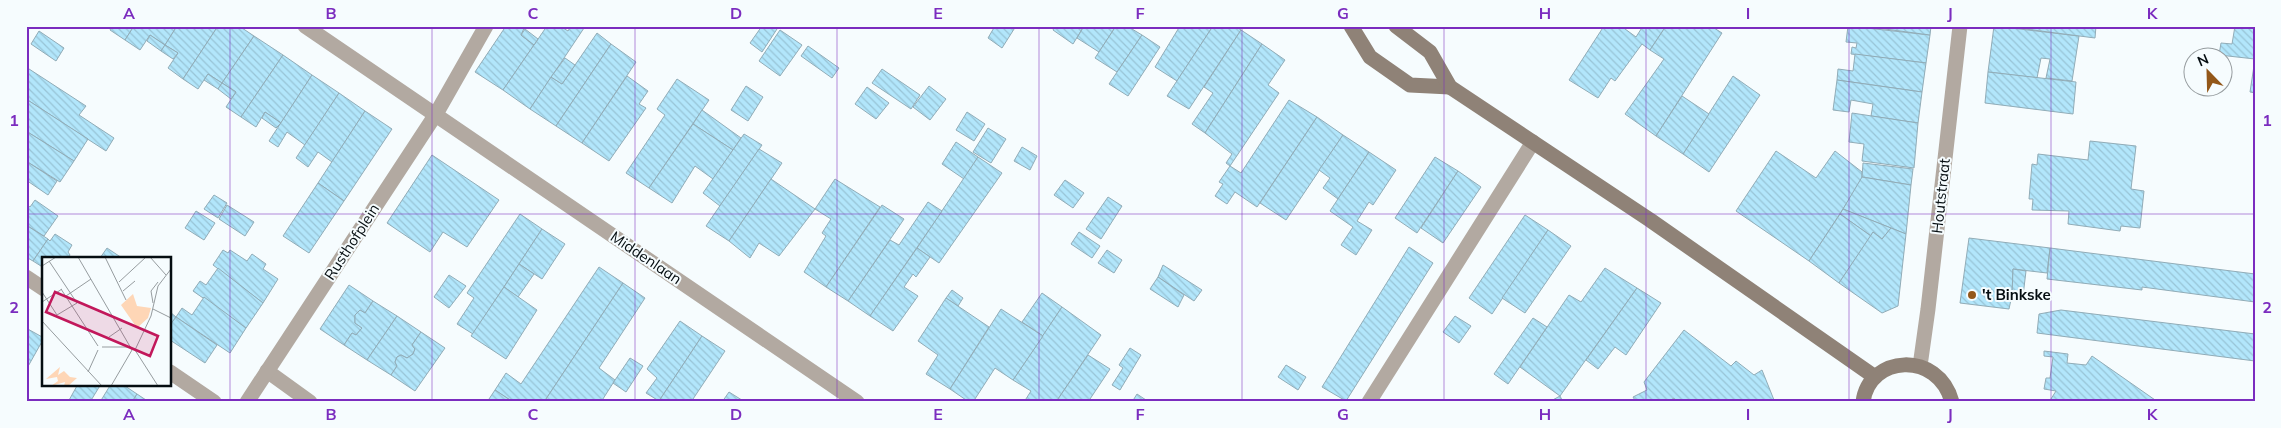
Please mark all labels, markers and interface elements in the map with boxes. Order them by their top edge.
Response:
text: A [123,3,135,23]
text: B [325,3,337,23]
text: C [528,3,539,23]
text: D [730,3,742,23]
text: E [933,3,943,23]
text: F [1135,3,1145,23]
text: G [1337,3,1349,23]
text: H [1539,3,1551,23]
text: I [1746,3,1750,23]
text: J [1947,3,1953,23]
text: K [2147,3,2159,23]
north arrow [2184,48,2234,98]
text: N [2195,50,2211,70]
text: 1 [9,110,19,130]
text: 1 [2262,110,2272,130]
street label: Houtstraat [1927,158,1954,234]
street label: Rusthofplein [320,200,383,283]
street label: Middenlaan [607,227,685,288]
inset map [42,257,171,386]
place label: 't Binkske [1982,285,2051,304]
marker: 't Binkske [1966,289,1978,301]
text: 2 [9,297,19,317]
text: 2 [2262,297,2272,317]
text: A [123,404,135,424]
text: B [325,404,337,424]
text: C [528,404,539,424]
text: D [730,404,742,424]
text: E [933,404,943,424]
text: F [1135,404,1145,424]
text: G [1337,404,1349,424]
text: H [1539,404,1551,424]
text: I [1746,404,1750,424]
text: J [1947,404,1953,424]
text: K [2147,404,2159,424]

